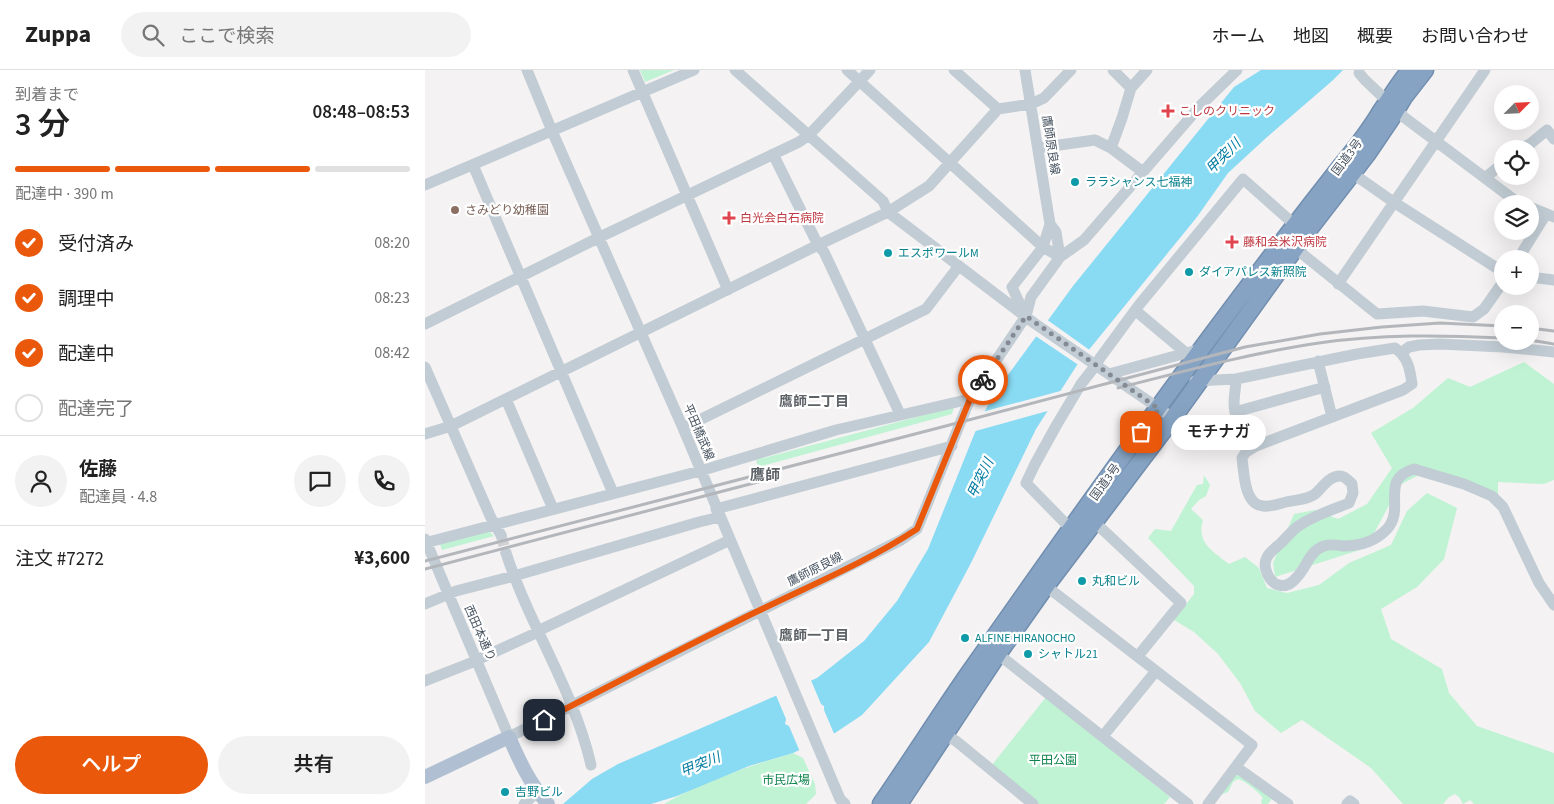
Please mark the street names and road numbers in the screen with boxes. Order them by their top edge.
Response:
street label: 鷹師原良線 [1037,114,1064,176]
street label: 国道3号 [1328,135,1367,179]
street label: 平田橋武線 [679,401,718,463]
street label: 国道3号 [1086,460,1125,504]
street label: 鷹師原良線 [785,548,846,591]
street label: 西田本通り [460,602,500,664]

